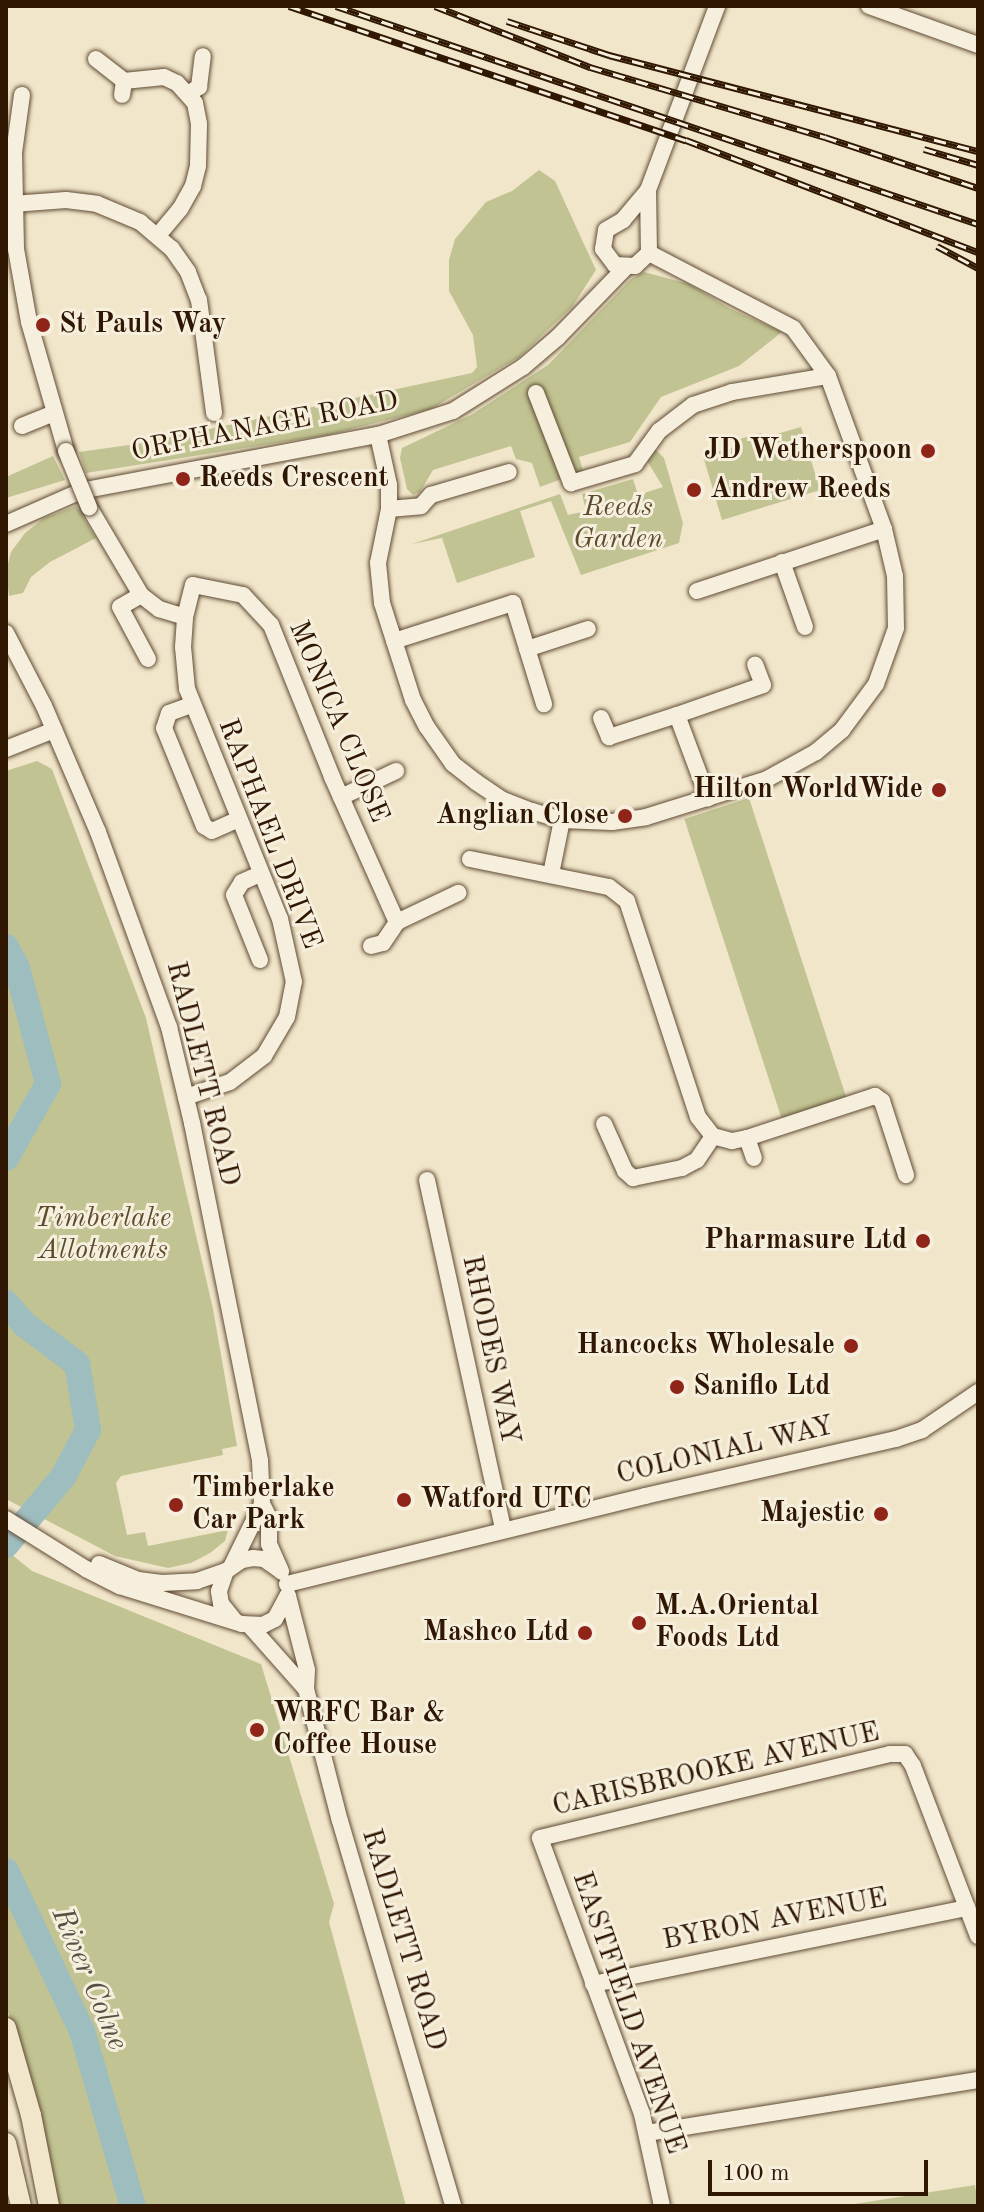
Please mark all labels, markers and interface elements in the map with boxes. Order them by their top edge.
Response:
place label: St Pauls Way [59,308,226,342]
marker: St Pauls Way [34,316,52,334]
street label: ORPHANAGE ROAD [129,385,401,469]
place label: JD Wetherspoon [704,434,912,468]
marker: JD Wetherspoon [919,442,937,460]
place label: Reeds Crescent [199,462,389,496]
marker: Reeds Crescent [174,470,192,488]
place label: Andrew Reeds [710,473,891,507]
marker: Andrew Reeds [685,481,703,499]
park label: Reeds Garden [573,491,663,557]
street label: MONICA CLOSE [280,616,396,828]
street label: RAPHAEL DRIVE [210,714,328,954]
place label: Hilton WorldWide [693,773,923,807]
marker: Hilton WorldWide [930,781,948,799]
place label: Anglian Close [436,799,609,833]
marker: Anglian Close [616,807,634,825]
street label: RADLETT ROAD [158,958,246,1190]
park label: Timberlake Allotments [35,1202,171,1268]
place label: Pharmasure Ltd [704,1224,907,1258]
marker: Pharmasure Ltd [914,1232,932,1250]
street label: RHODES WAY [454,1252,526,1448]
place label: Hancocks Wholesale [576,1329,835,1363]
marker: Hancocks Wholesale [842,1337,860,1355]
place label: Saniflo Ltd [693,1370,830,1404]
marker: Saniflo Ltd [668,1378,686,1396]
street label: COLONIAL WAY [613,1410,837,1492]
place label: Timberlake Car Park [192,1472,335,1538]
place label: Watford UTC [420,1483,592,1517]
marker: Watford UTC [395,1491,413,1509]
marker: Timberlake Car Park [167,1496,185,1514]
place label: Majestic [760,1497,865,1531]
marker: Majestic [872,1505,890,1523]
place label: M.A.Oriental Foods Ltd [655,1590,819,1656]
marker: M.A.Oriental Foods Ltd [630,1614,648,1632]
place label: Mashco Ltd [423,1616,569,1650]
marker: Mashco Ltd [576,1624,594,1642]
place label: WRFC Bar & Coffee House [273,1697,445,1763]
street label: CARISBROOKE AVENUE [549,1716,883,1824]
marker: WRFC Bar & Coffee House [248,1721,266,1739]
street label: RADLETT ROAD [353,1825,453,2055]
street label: EASTFIELD AVENUE [564,1867,692,2159]
street label: BYRON AVENUE [660,1882,890,1958]
water label: River Colne [43,1902,135,2056]
scale bar [712,2144,932,2194]
text: 100 m [722,2162,790,2186]

